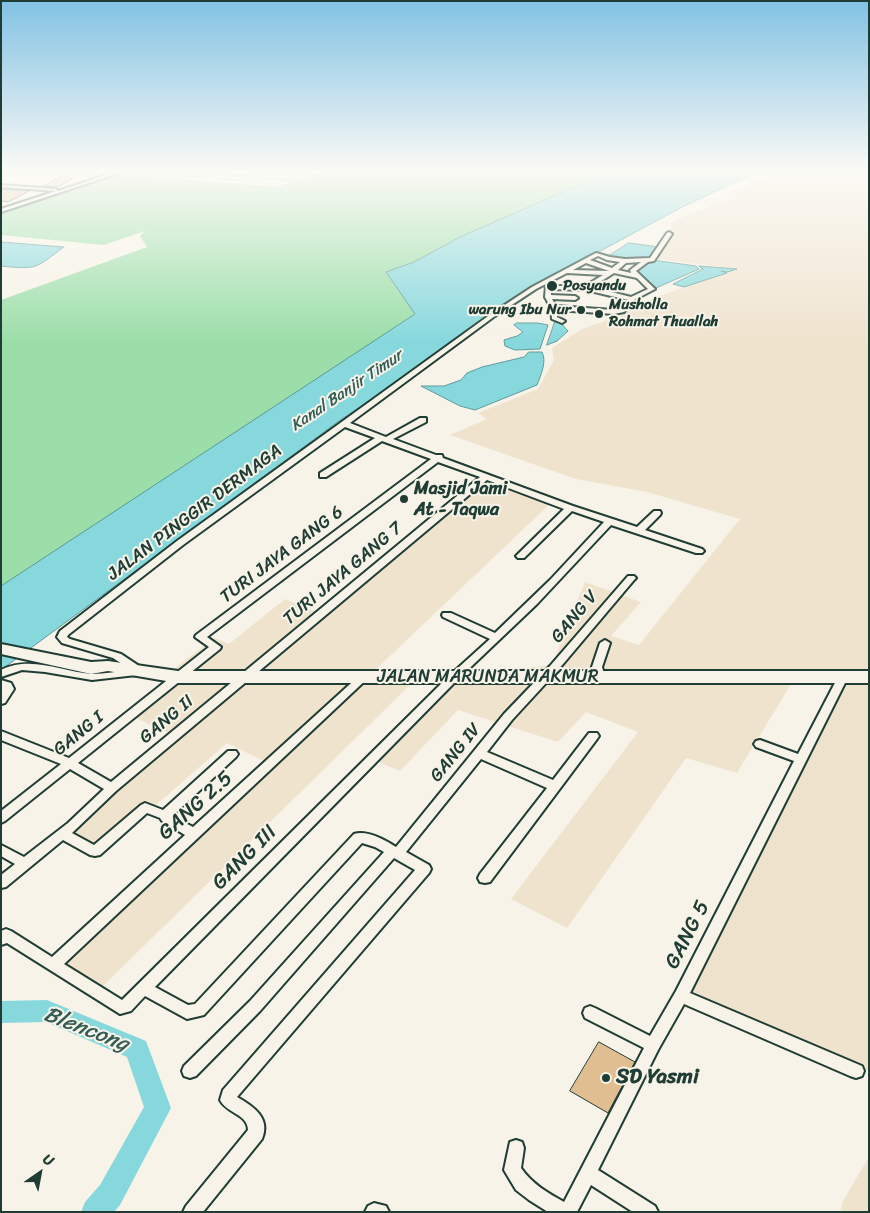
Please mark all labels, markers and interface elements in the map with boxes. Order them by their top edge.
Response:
place label: Posyandu [563,277,626,295]
marker: Posyandu [545,279,559,293]
place label: Musholla Rohmat Thuallah [609,296,718,331]
place label: warung Ibu Nur [469,301,571,319]
marker: warung Ibu Nur [575,304,587,316]
marker: Musholla Rohmat Thuallah [593,308,605,320]
water label: Kanal Banjir Timur [287,346,407,436]
street label: JALAN PINGGIR DERMAGA [104,440,286,586]
place label: Masjid Jami At - Taqwa [414,478,507,520]
marker: Masjid Jami At - Taqwa [398,493,410,505]
street label: TURI JAYA GANG 6 [216,502,348,608]
street label: TURI JAYA GANG 7 [279,518,407,630]
street label: GANG V [547,586,603,648]
street label: JALAN MARUNDA MAKMUR [377,666,599,688]
street label: GANG II [135,691,199,749]
street label: GANG I [49,707,109,761]
street label: GANG IV [426,719,486,787]
street label: GANG 2.5 [154,766,238,846]
street label: GANG III [207,820,283,896]
street label: GANG 5 [660,897,716,973]
water label: Blencong [40,1002,132,1058]
place label: SD Yasmi [616,1065,699,1091]
marker: SD Yasmi [600,1072,612,1084]
text: U [38,1147,59,1173]
north arrow [15,1148,65,1198]

